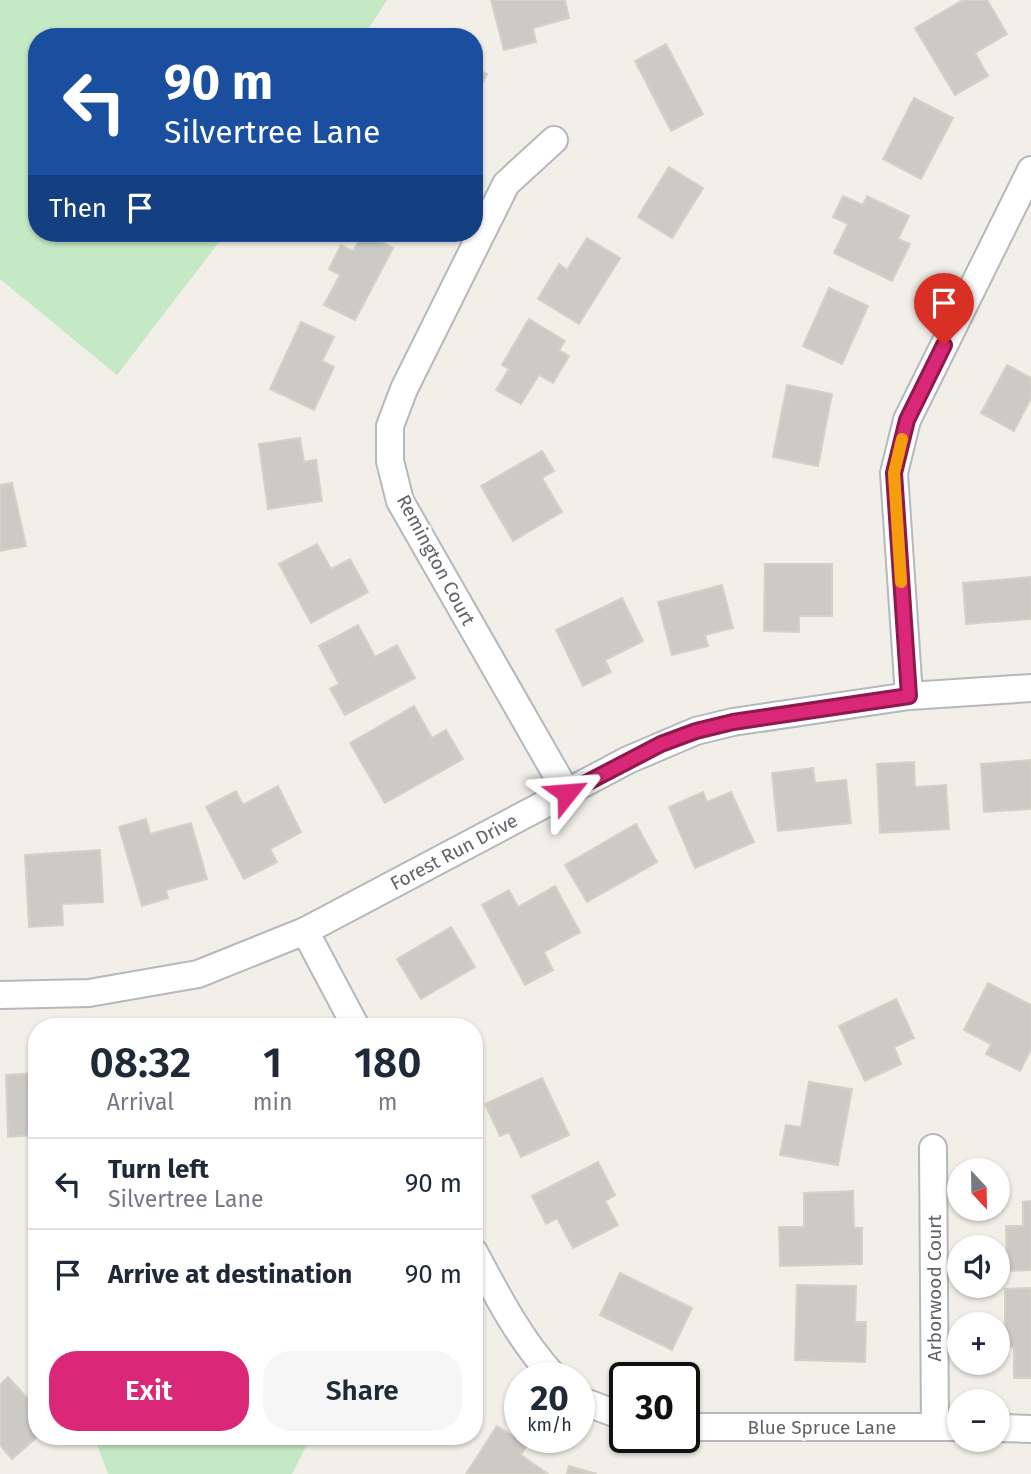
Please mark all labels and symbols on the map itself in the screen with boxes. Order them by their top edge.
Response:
pin [914,273,974,345]
street label: Remington Court [392,491,480,629]
position arrow [530,756,604,830]
street label: Forest Run Drive [386,809,522,895]
north arrow [947,1158,1010,1222]
street label: Arborwood Court [923,1214,946,1361]
speed limit sign: 30 [609,1362,700,1453]
street label: Blue Spruce Lane [748,1416,896,1439]

